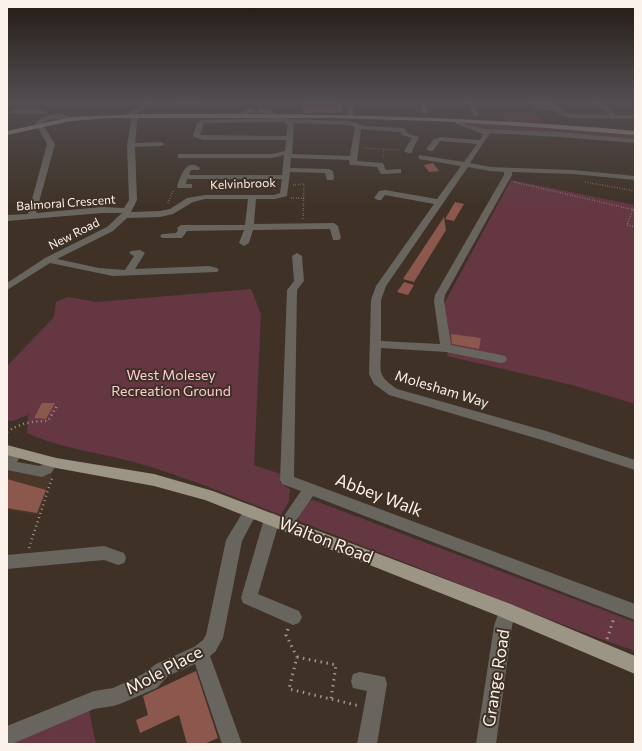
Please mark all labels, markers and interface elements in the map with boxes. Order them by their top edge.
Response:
street label: Kelvinbrook [210,175,277,191]
street label: Balmoral Crescent [16,192,116,212]
street label: New Road [46,214,101,252]
park label: West Molesey Recreation Ground [111,366,231,399]
street label: Molesham Way [393,366,491,411]
street label: Abbey Walk [333,468,426,521]
street label: Walton Road [276,512,376,567]
street label: Grange Road [477,628,514,728]
street label: Mole Place [122,641,206,699]

